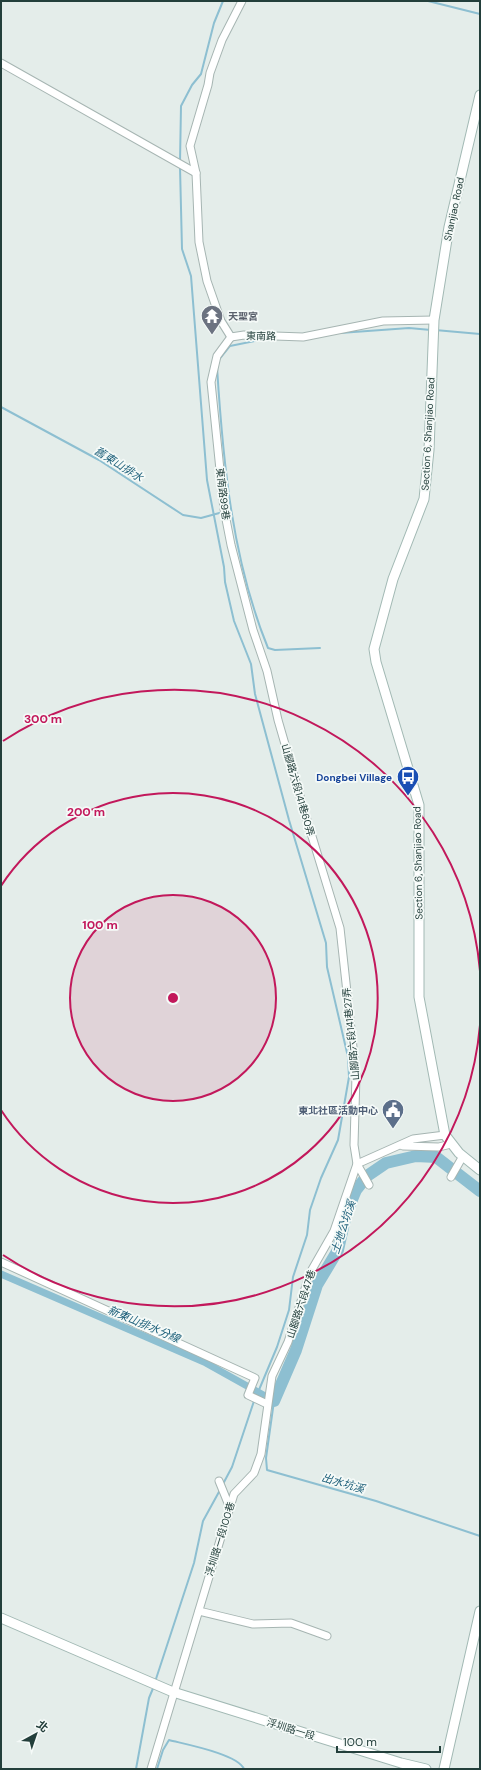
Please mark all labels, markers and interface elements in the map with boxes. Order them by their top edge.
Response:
street label: Shanjiao Road [441,176,467,242]
temple icon: 天聖宮 [199,303,225,336]
place label: 天聖宮 [228,310,258,323]
street label: 東南路 [246,329,276,343]
street label: Section 6, Shanjiao Road [419,377,437,491]
water label: 舊東山排水 [92,443,147,485]
street label: 東南路99巷 [213,467,233,521]
text: 300 m [24,711,62,727]
street label: 山腳路六段141巷60弄 [279,742,317,838]
bus stop icon: Dongbei Village [395,764,421,797]
place label: Dongbei Village [316,771,392,784]
text: 200 m [67,804,105,820]
street label: Section 6, Shanjiao Road [411,806,425,920]
text: 100 m [82,917,118,933]
street label: 山腳路六段141巷27弄 [340,987,362,1081]
centre of rings [166,991,180,1005]
public building icon: 東北社區活動中心 [380,1097,406,1130]
place label: 東北社區活動中心 [298,1104,378,1117]
water label: 土地公坑溪 [328,1197,359,1255]
street label: 山腳路六段47巷 [284,1268,318,1340]
water label: 新東山排水分線 [106,1303,184,1346]
water label: 出水坑溪 [320,1470,368,1496]
street label: 浮圳路一段100巷 [203,1500,237,1578]
north arrow [16,1714,56,1754]
street label: 浮圳路一段 [265,1715,317,1743]
text: 北 [34,1717,51,1735]
scale bar [337,1728,440,1754]
text: 100 m [343,1734,377,1750]

